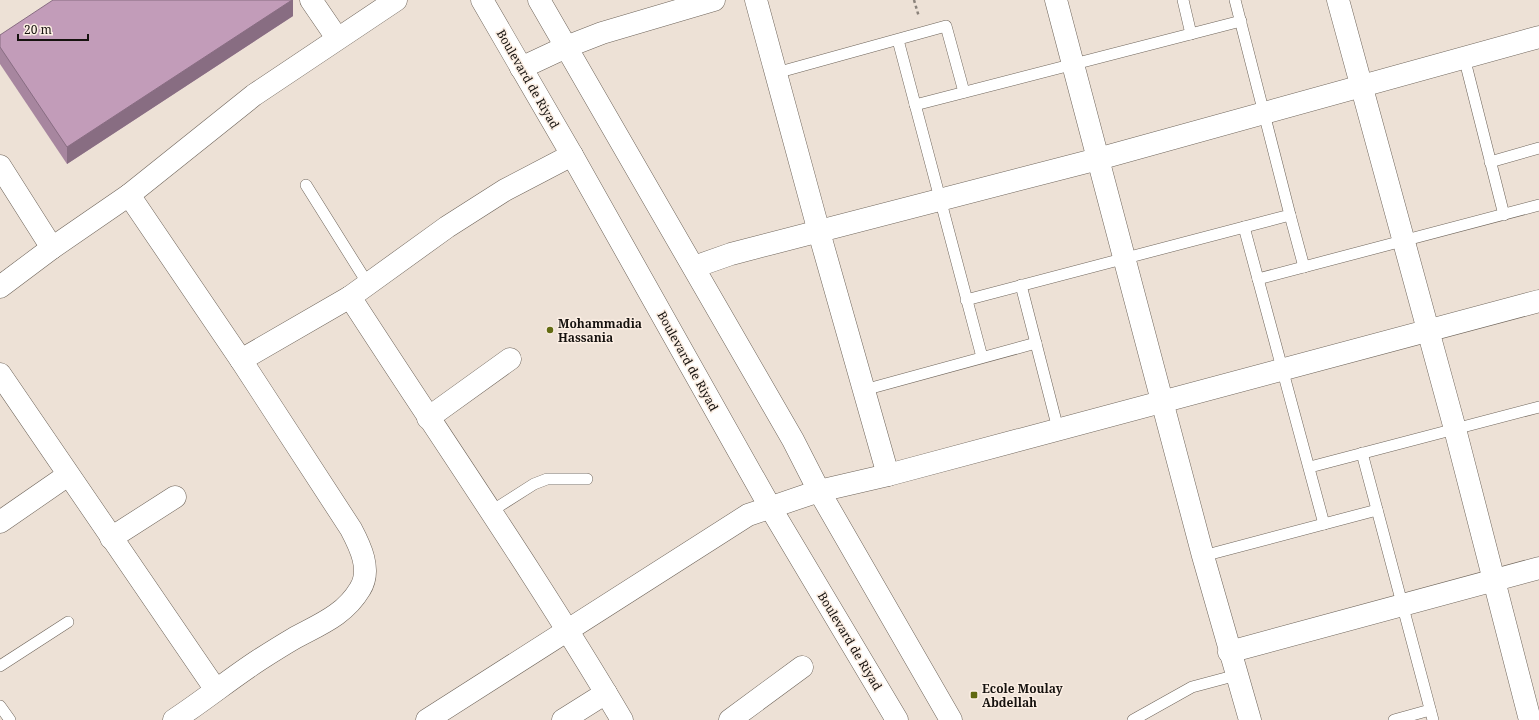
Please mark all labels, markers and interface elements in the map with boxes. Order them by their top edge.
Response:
scale bar [18,16,88,42]
text: 20 m [24,21,52,38]
street label: Boulevard de Riyad [493,26,564,132]
street label: Boulevard de Riyad [653,308,723,415]
place label: Mohammadia Hassania [558,315,642,346]
marker: Mohammadia Hassania [545,325,555,335]
street label: Boulevard de Riyad [814,589,886,694]
place label: Ecole Moulay Abdellah [982,680,1063,711]
marker: Ecole Moulay Abdellah [969,690,979,700]

